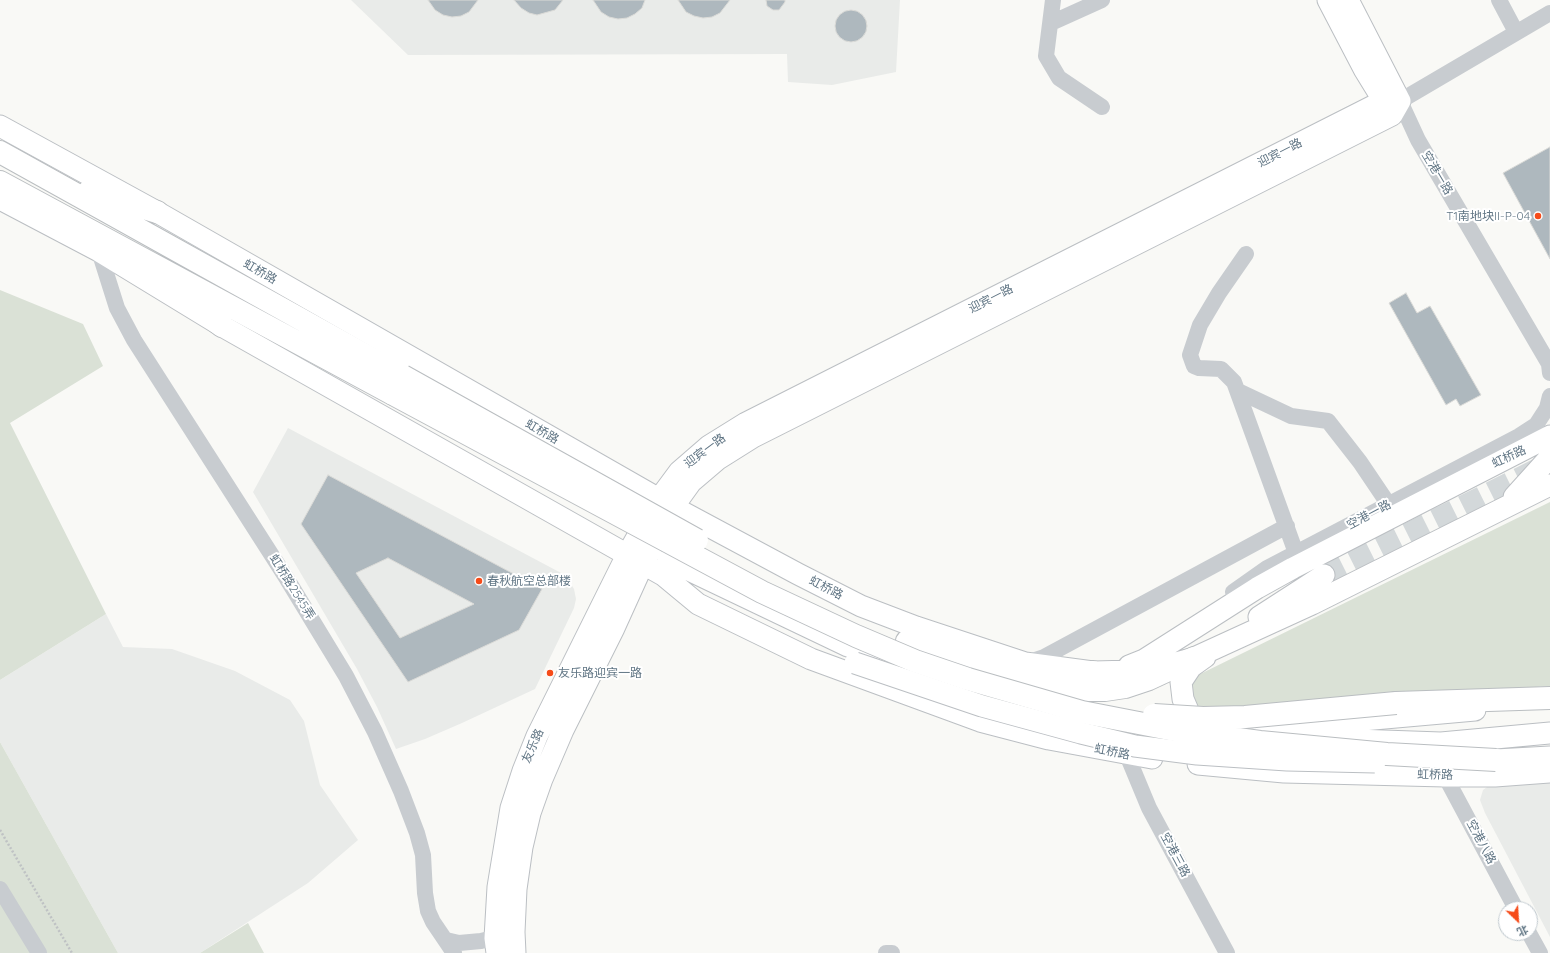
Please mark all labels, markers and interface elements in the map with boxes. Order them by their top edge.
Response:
street label: 迎宾一路 [1255,136,1305,170]
street label: 空港一路 [1418,149,1456,197]
place label: T1南地块II-P-04 [1446,209,1530,223]
marker: T1南地块II-P-04 [1533,211,1543,221]
street label: 虹桥路 [241,257,279,287]
street label: 迎宾一路 [966,282,1016,316]
street label: 虹桥路 [523,417,561,447]
street label: 迎宾一路 [681,431,729,471]
street label: 虹桥路 [1490,443,1528,471]
street label: 空港一路 [1344,497,1394,533]
street label: 虹桥路2545弄 [266,552,318,622]
street label: 虹桥路 [807,573,845,603]
place label: 春秋航空总部楼 [487,574,571,588]
marker: 春秋航空总部楼 [474,576,484,586]
place label: 友乐路迎宾一路 [558,666,642,680]
marker: 友乐路迎宾一路 [545,668,555,678]
street label: 友乐路 [519,727,547,765]
street label: 虹桥路 [1093,741,1131,763]
street label: 虹桥路 [1417,767,1453,783]
street label: 空港八路 [1463,817,1499,867]
street label: 空港三路 [1157,830,1193,880]
north arrow [1498,901,1538,941]
text: 北 [1515,922,1531,940]

